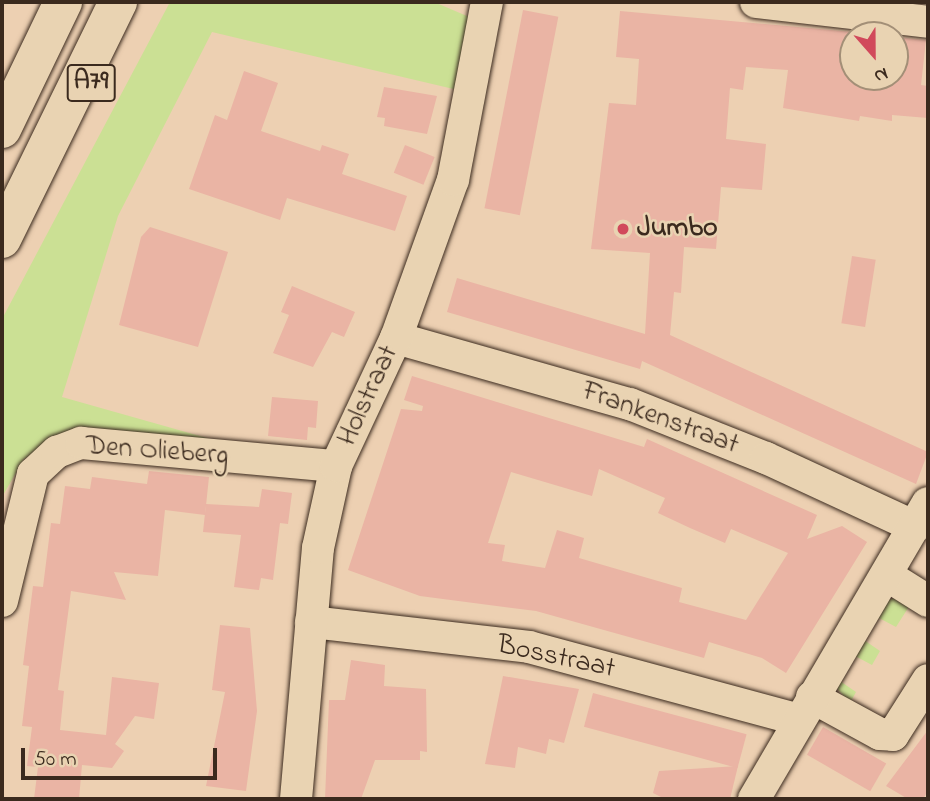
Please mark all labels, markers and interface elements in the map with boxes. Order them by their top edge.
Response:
north arrow [839,21,909,91]
text: N [870,59,892,89]
road number: A79 [66,60,116,106]
place label: Jumbo [637,212,718,246]
marker: Jumbo [615,221,631,237]
street label: Holstraat [331,341,407,451]
street label: Frankenstraat [577,375,743,463]
street label: Den Olieberg [84,430,230,474]
street label: Bosstraat [494,629,618,687]
scale bar [24,734,220,778]
text: 50 m [34,745,77,775]

